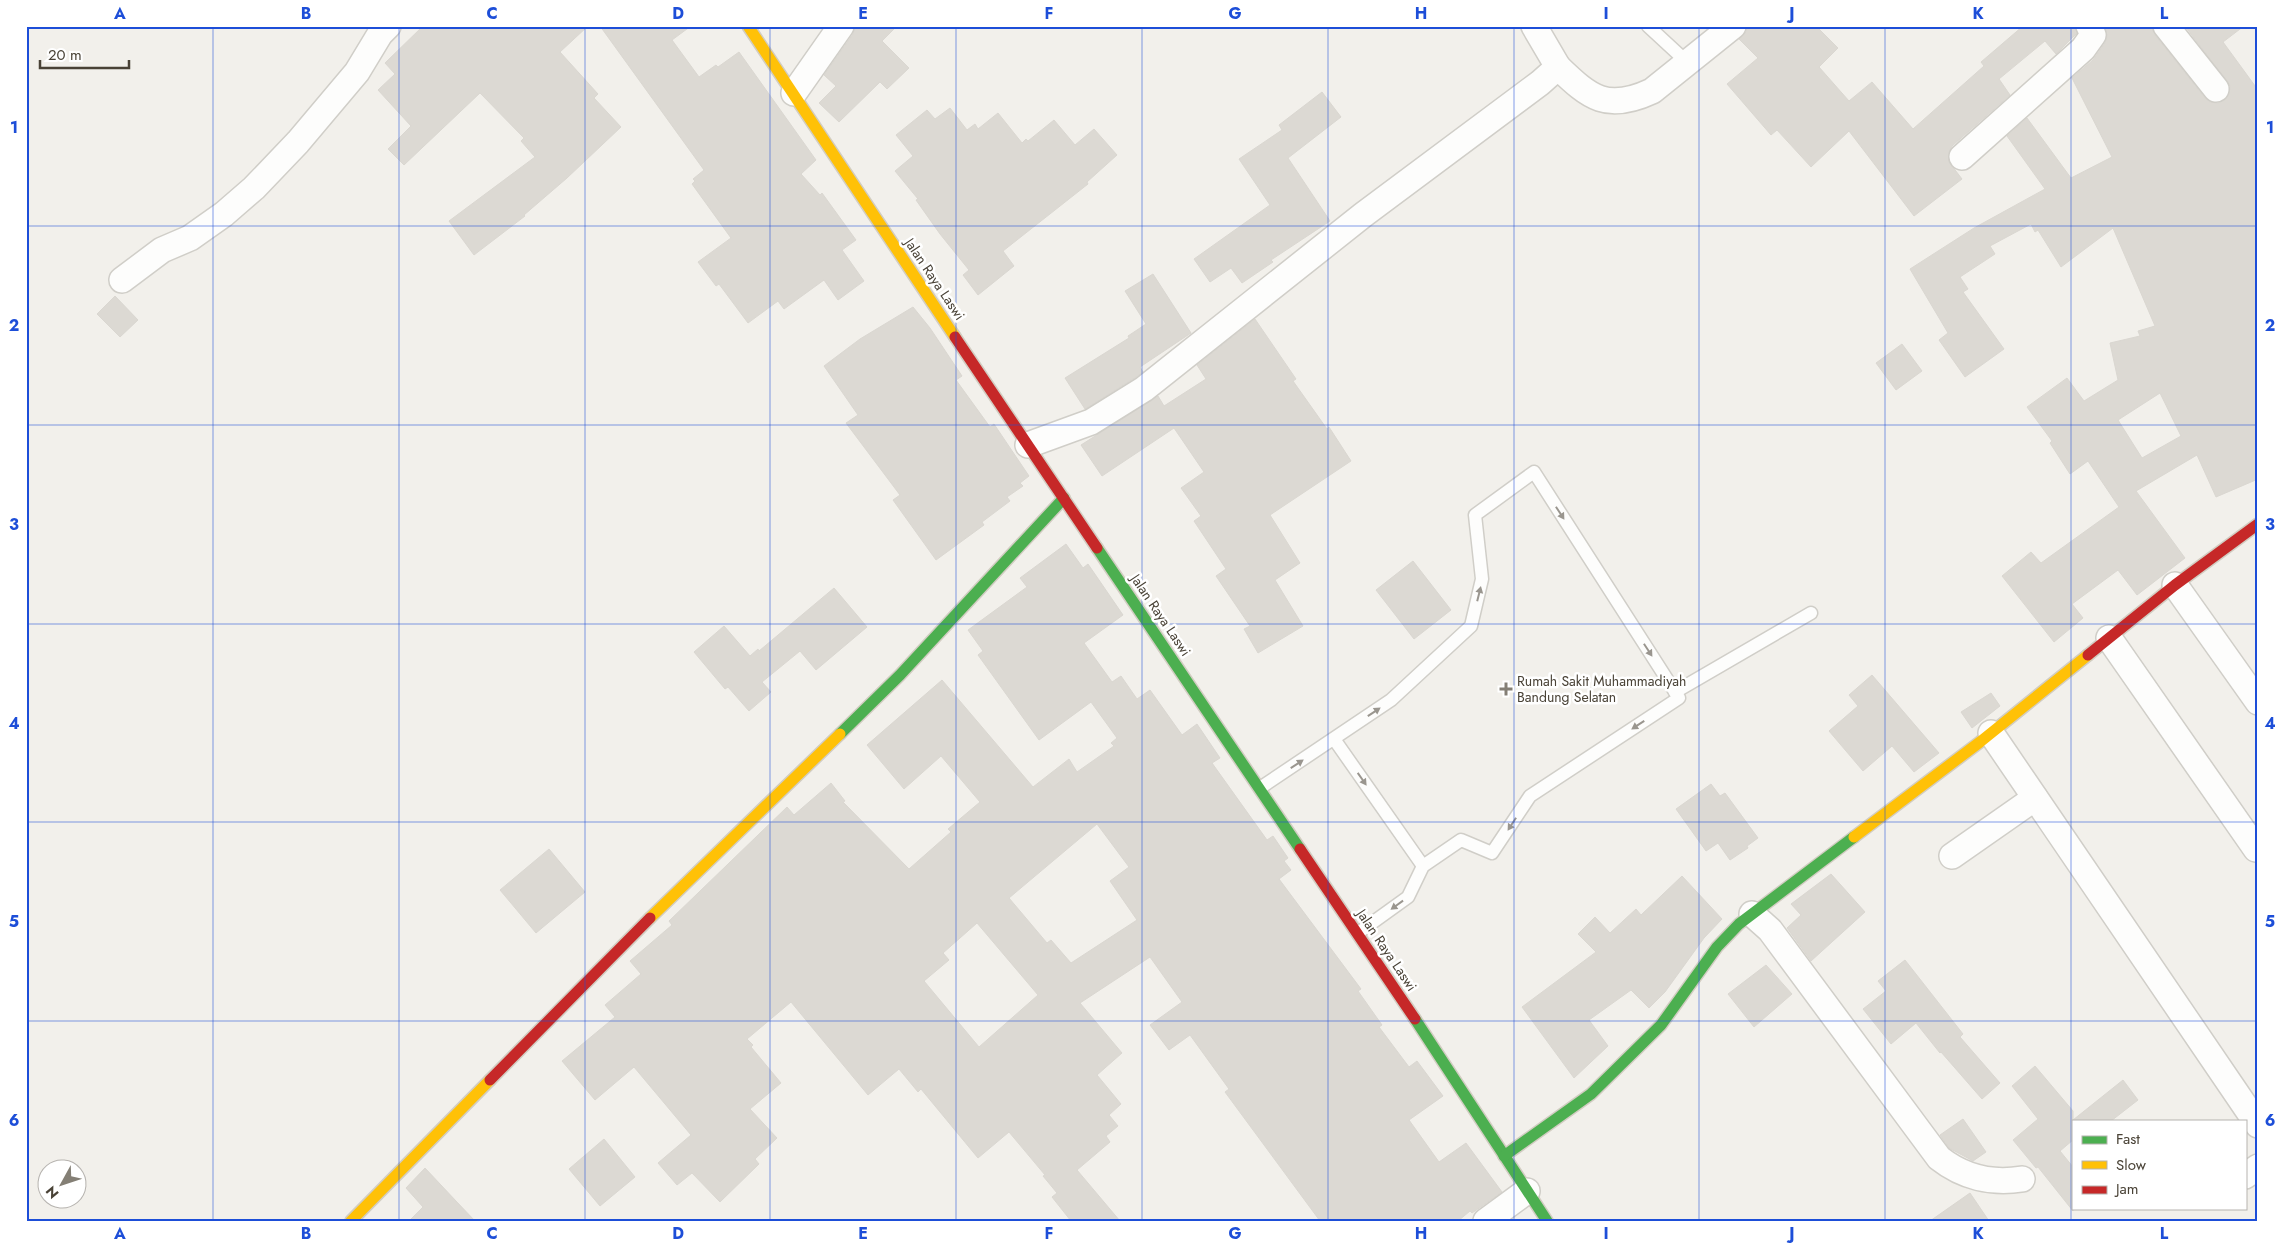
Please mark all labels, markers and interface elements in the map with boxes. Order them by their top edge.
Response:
text: A [113,2,126,25]
text: B [301,2,311,25]
text: C [486,2,498,25]
text: D [672,2,684,25]
text: E [858,2,868,25]
text: F [1045,2,1053,25]
text: G [1228,2,1242,25]
text: H [1415,2,1427,25]
text: I [1603,2,1609,25]
text: J [1786,2,1795,25]
text: K [1972,2,1984,25]
text: L [2160,2,2169,25]
scale bar [40,38,129,70]
text: 20 m [48,44,82,66]
text: 1 [10,116,18,139]
text: 1 [2266,116,2274,139]
street label: Jalan Raya Laswi [899,232,970,324]
text: 2 [9,314,19,337]
text: 2 [2265,314,2275,337]
one-way arrow [1555,506,1565,520]
text: 3 [9,513,19,536]
text: 3 [2265,513,2275,536]
street label: Jalan Raya Laswi [1125,568,1196,660]
one-way arrow [1475,586,1483,601]
one-way arrow [1643,643,1652,656]
place label: Rumah Sakit Muhammadiyah Bandung Selatan [1517,671,1686,707]
marker: Rumah Sakit Muhammadiyah Bandung Selatan [1499,682,1513,696]
one-way arrow [1367,707,1381,717]
text: 4 [8,712,20,735]
text: 4 [2264,712,2276,735]
one-way arrow [1631,720,1645,730]
one-way arrow [1290,759,1303,768]
one-way arrow [1357,772,1367,786]
one-way arrow [1507,817,1516,831]
one-way arrow [1390,900,1404,910]
street label: Jalan Raya Laswi [1351,903,1422,995]
text: 5 [9,910,19,933]
text: 5 [2265,910,2275,933]
text: 6 [9,1109,19,1132]
text: 6 [2265,1109,2275,1132]
legend [2072,1120,2246,1210]
text: Fast [2116,1128,2140,1150]
text: Slow [2116,1154,2147,1176]
north arrow [38,1160,88,1210]
text: Jam [2114,1178,2139,1200]
text: N [41,1182,63,1203]
text: A [113,1222,126,1245]
text: B [301,1222,311,1245]
text: C [486,1222,498,1245]
text: D [672,1222,684,1245]
text: E [858,1222,868,1245]
text: F [1045,1222,1053,1245]
text: G [1228,1222,1242,1245]
text: H [1415,1222,1427,1245]
text: I [1603,1222,1609,1245]
text: J [1786,1222,1795,1245]
text: K [1972,1222,1984,1245]
text: L [2160,1222,2169,1245]

